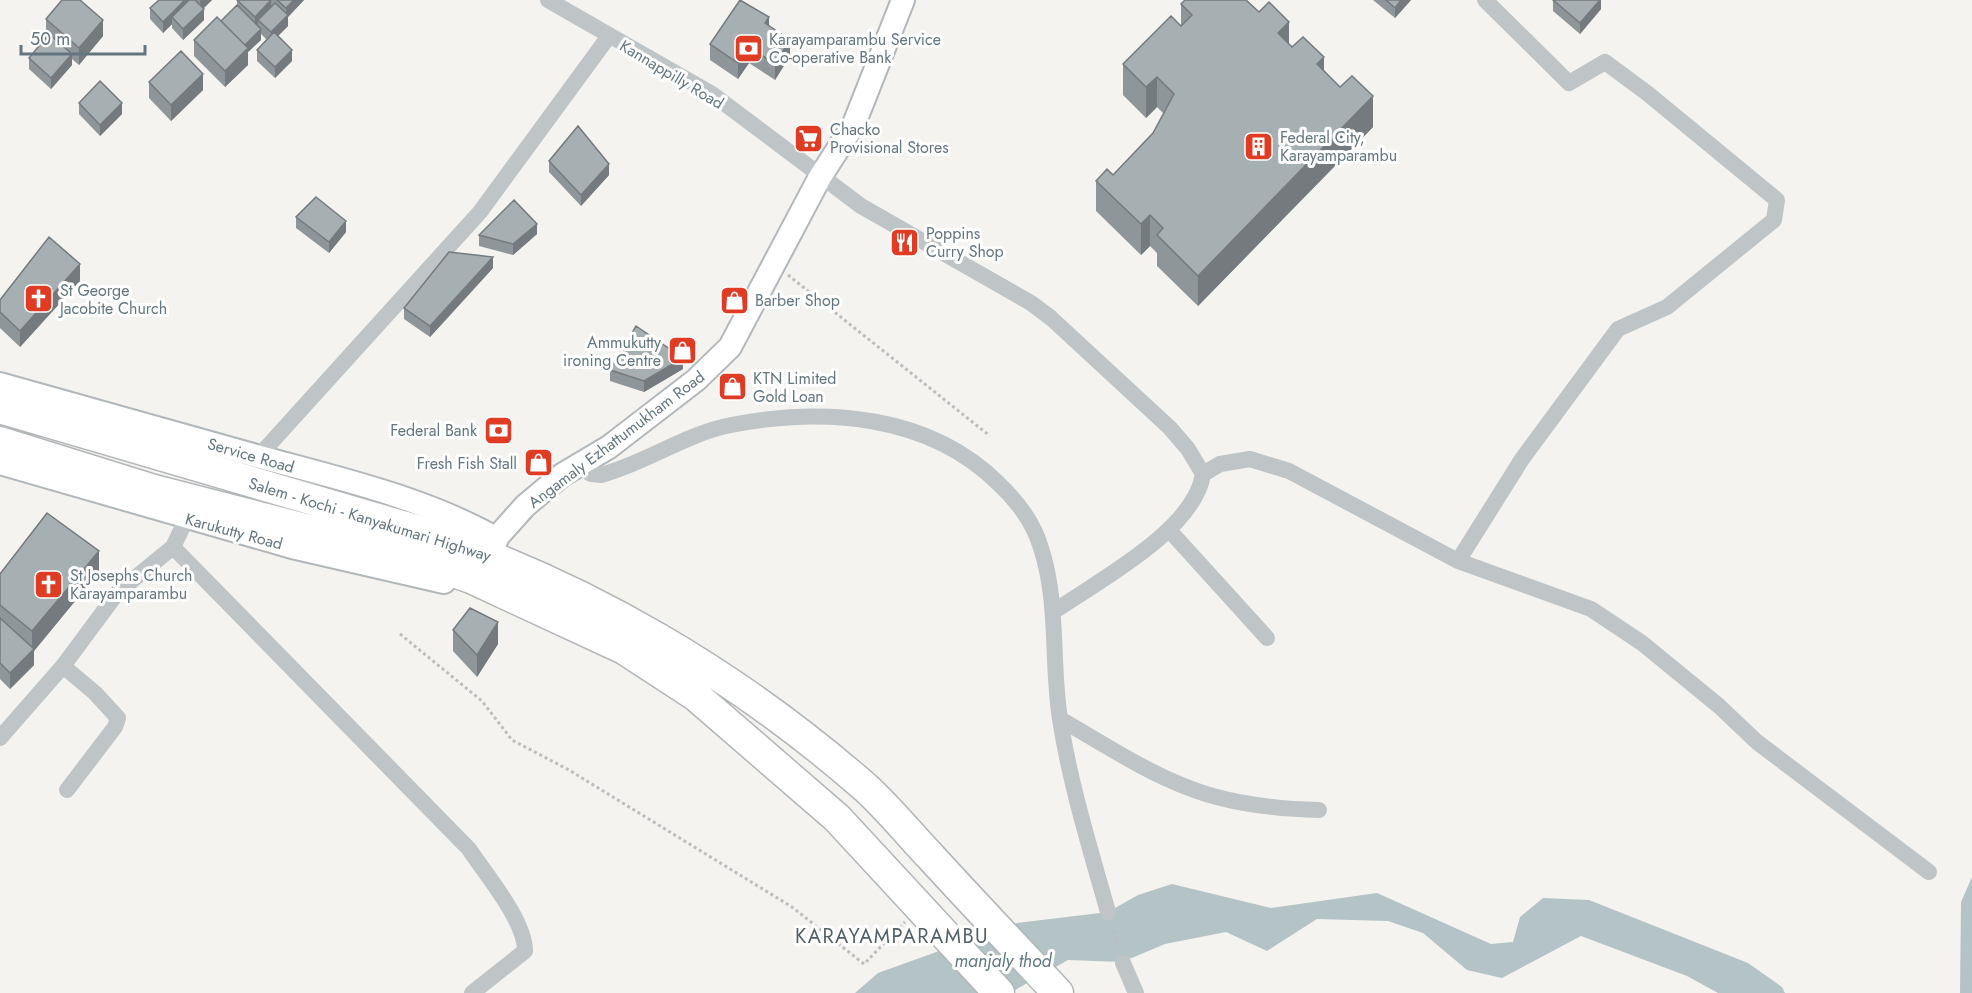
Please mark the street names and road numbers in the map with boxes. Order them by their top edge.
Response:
street label: Kannappilly Road [616,34,728,115]
street label: Angamaly Ezhattumukham Road [523,365,709,513]
street label: Service Road [205,432,297,479]
street label: Salem - Kochi - Kanyakumari Highway [246,472,495,568]
street label: Karukutty Road [183,507,285,556]

